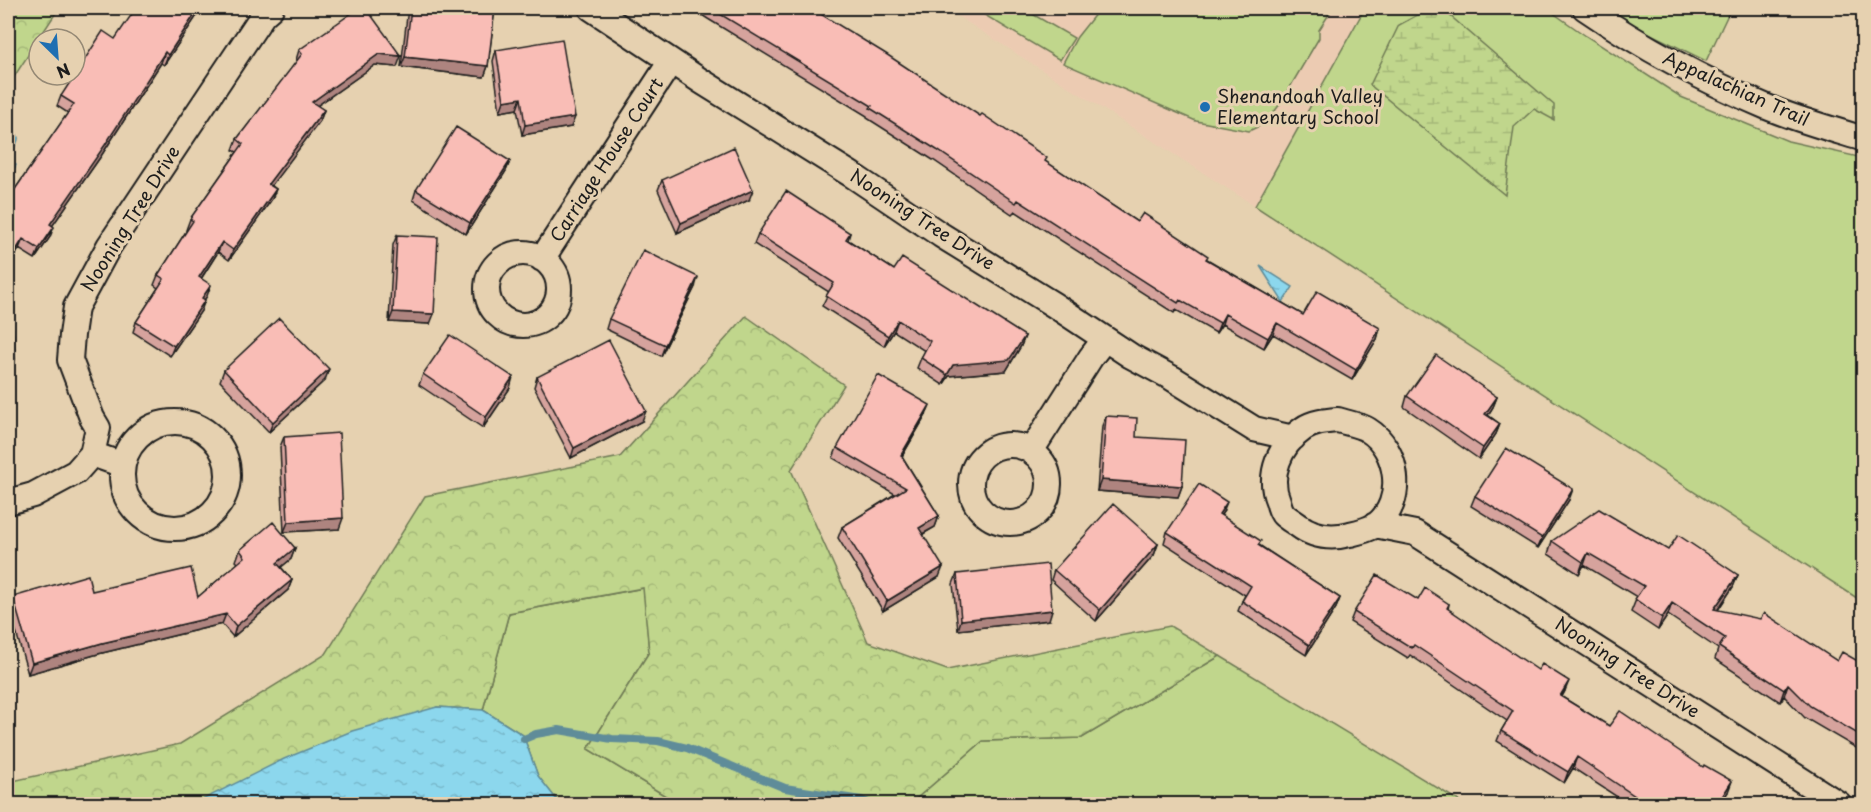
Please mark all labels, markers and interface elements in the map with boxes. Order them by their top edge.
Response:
north arrow [27,27,87,87]
street label: Appalachian Trail [1659,43,1814,132]
text: N [53,58,75,85]
street label: Carriage House Court [542,72,669,247]
place label: Shenandoah Valley Elementary School [1217,82,1383,130]
marker: Shenandoah Valley Elementary School [1198,100,1212,114]
street label: Nooning Tree Drive [74,140,186,297]
street label: Nooning Tree Drive [845,162,1001,276]
street label: Nooning Tree Drive [1550,610,1706,724]

